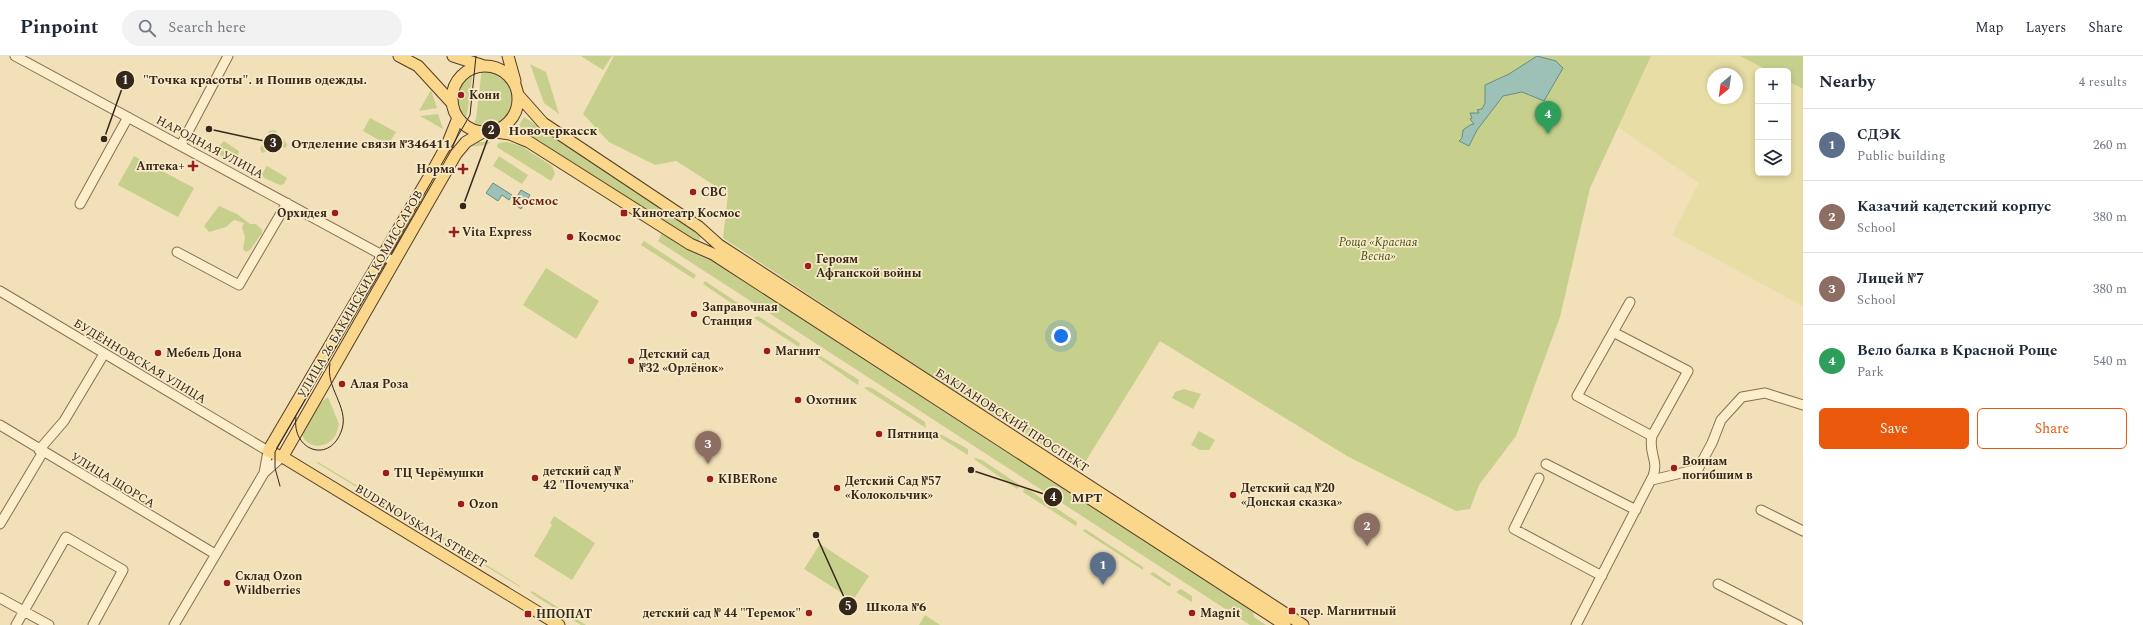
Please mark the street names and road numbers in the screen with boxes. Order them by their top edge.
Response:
street label: НАРОДНАЯ УЛИЦА [152,111,267,184]
street label: УЛИЦА 26 БАКИНСКИХ КОМИССАРОВ [293,187,428,402]
street label: БУДЁННОВСКАЯ УЛИЦА [70,314,210,409]
street label: БАКЛАНОВСКИЙ ПРОСПЕКТ [931,364,1092,477]
street label: УЛИЦА ЩОРСА [67,448,159,513]
street label: BUDENOVSKAYA STREET [351,479,490,573]

